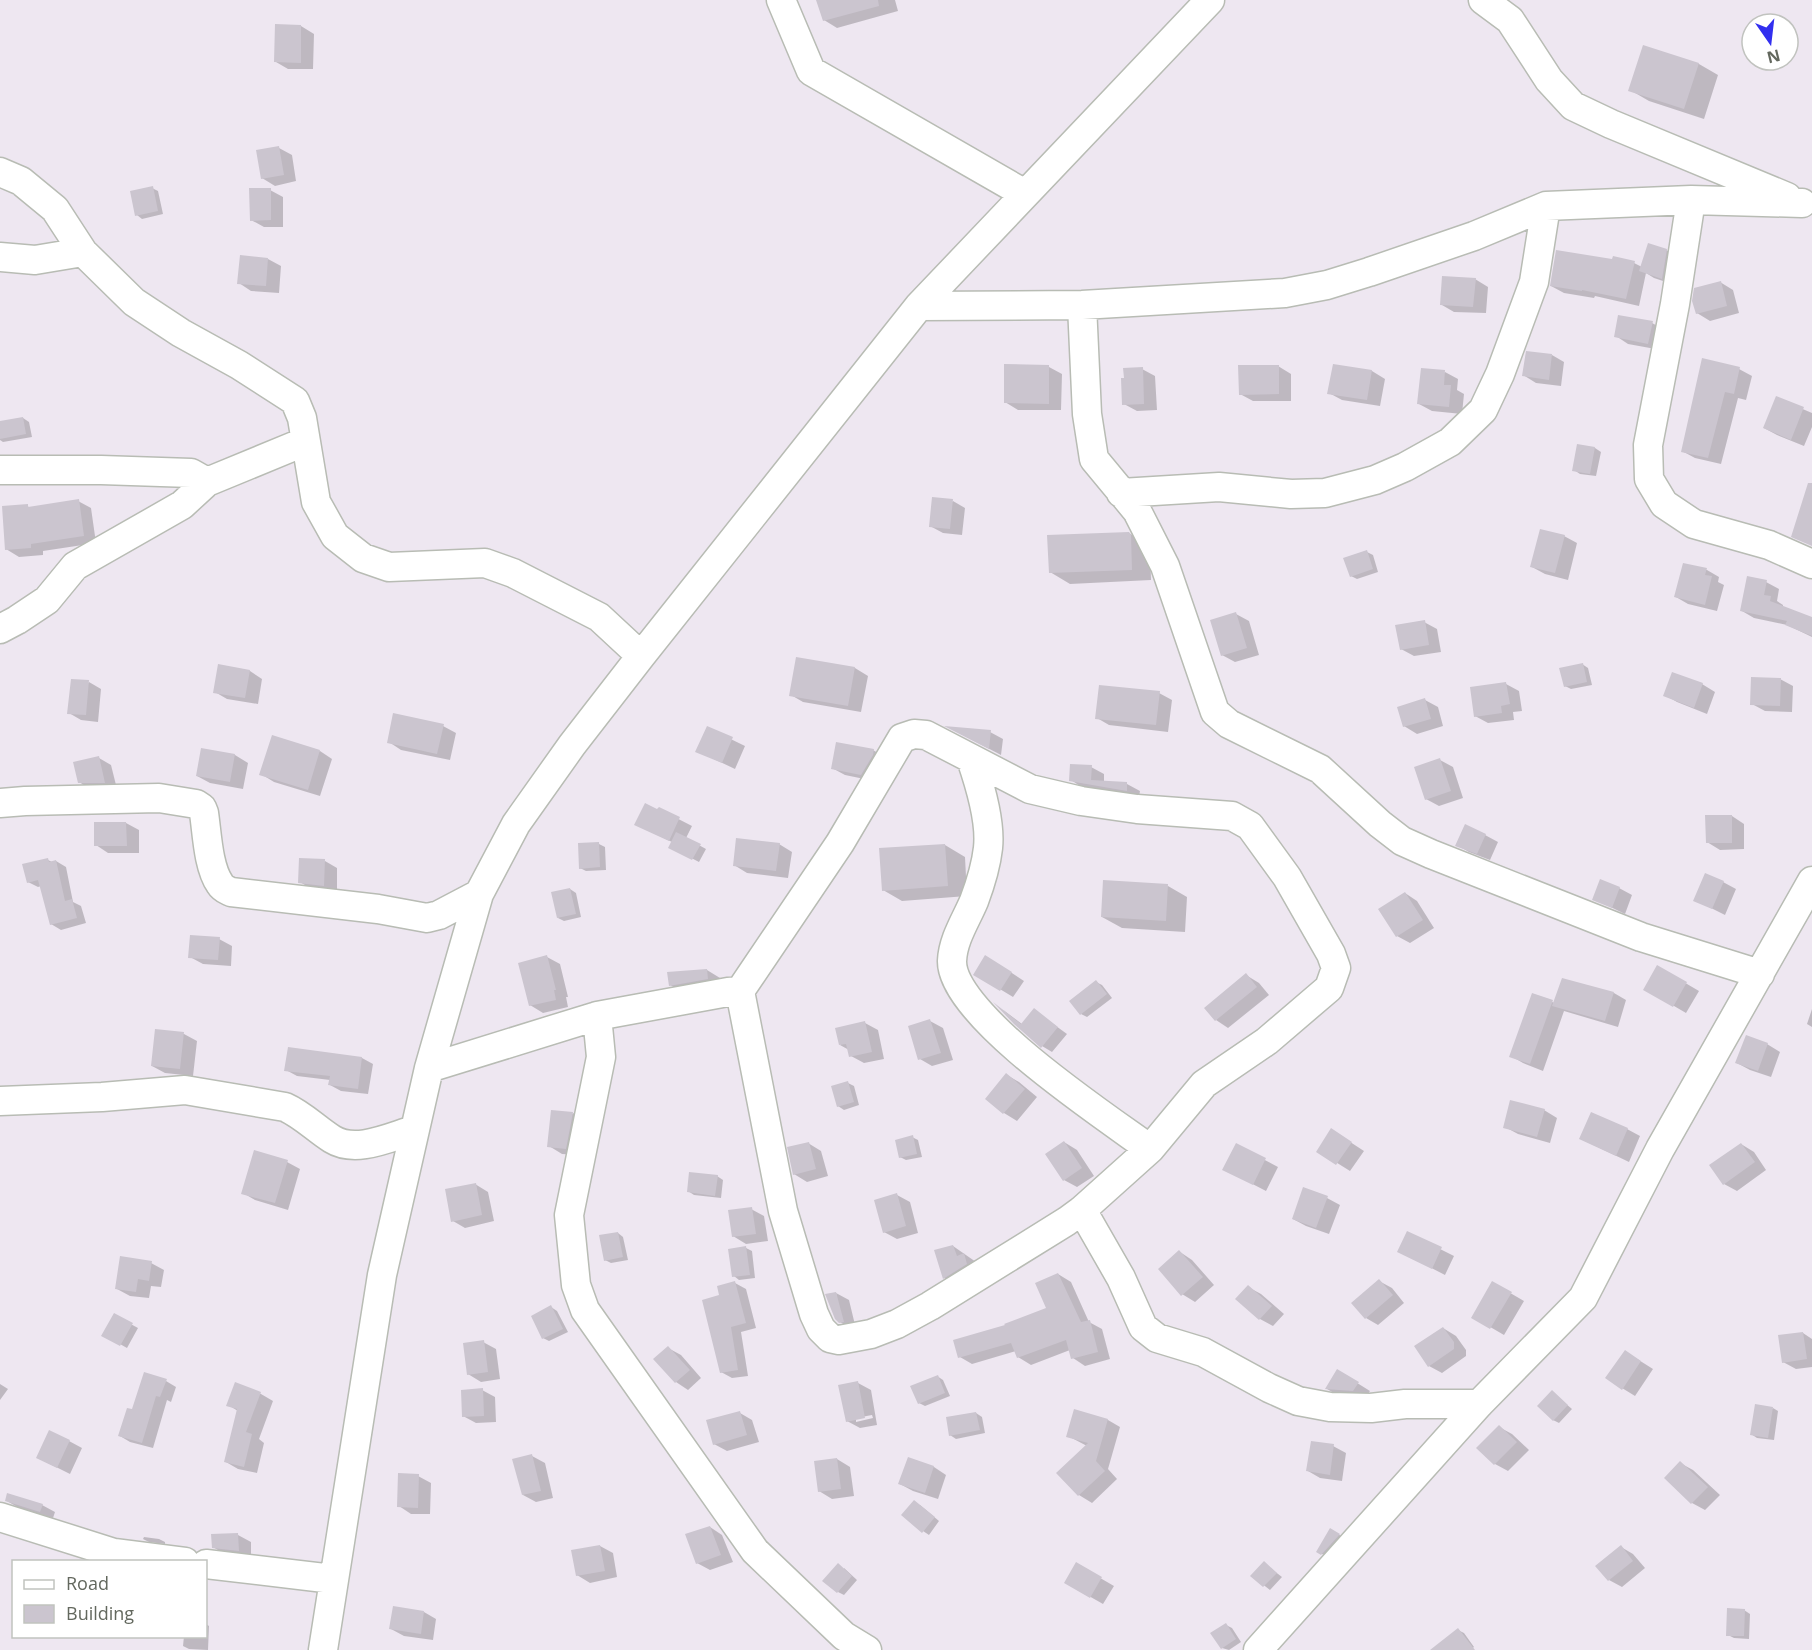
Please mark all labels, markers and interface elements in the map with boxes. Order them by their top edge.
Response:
north arrow [1740,12,1800,72]
text: N [1765,44,1783,69]
legend [12,1560,207,1638]
text: Road [66,1571,109,1595]
text: Building [66,1601,134,1625]

